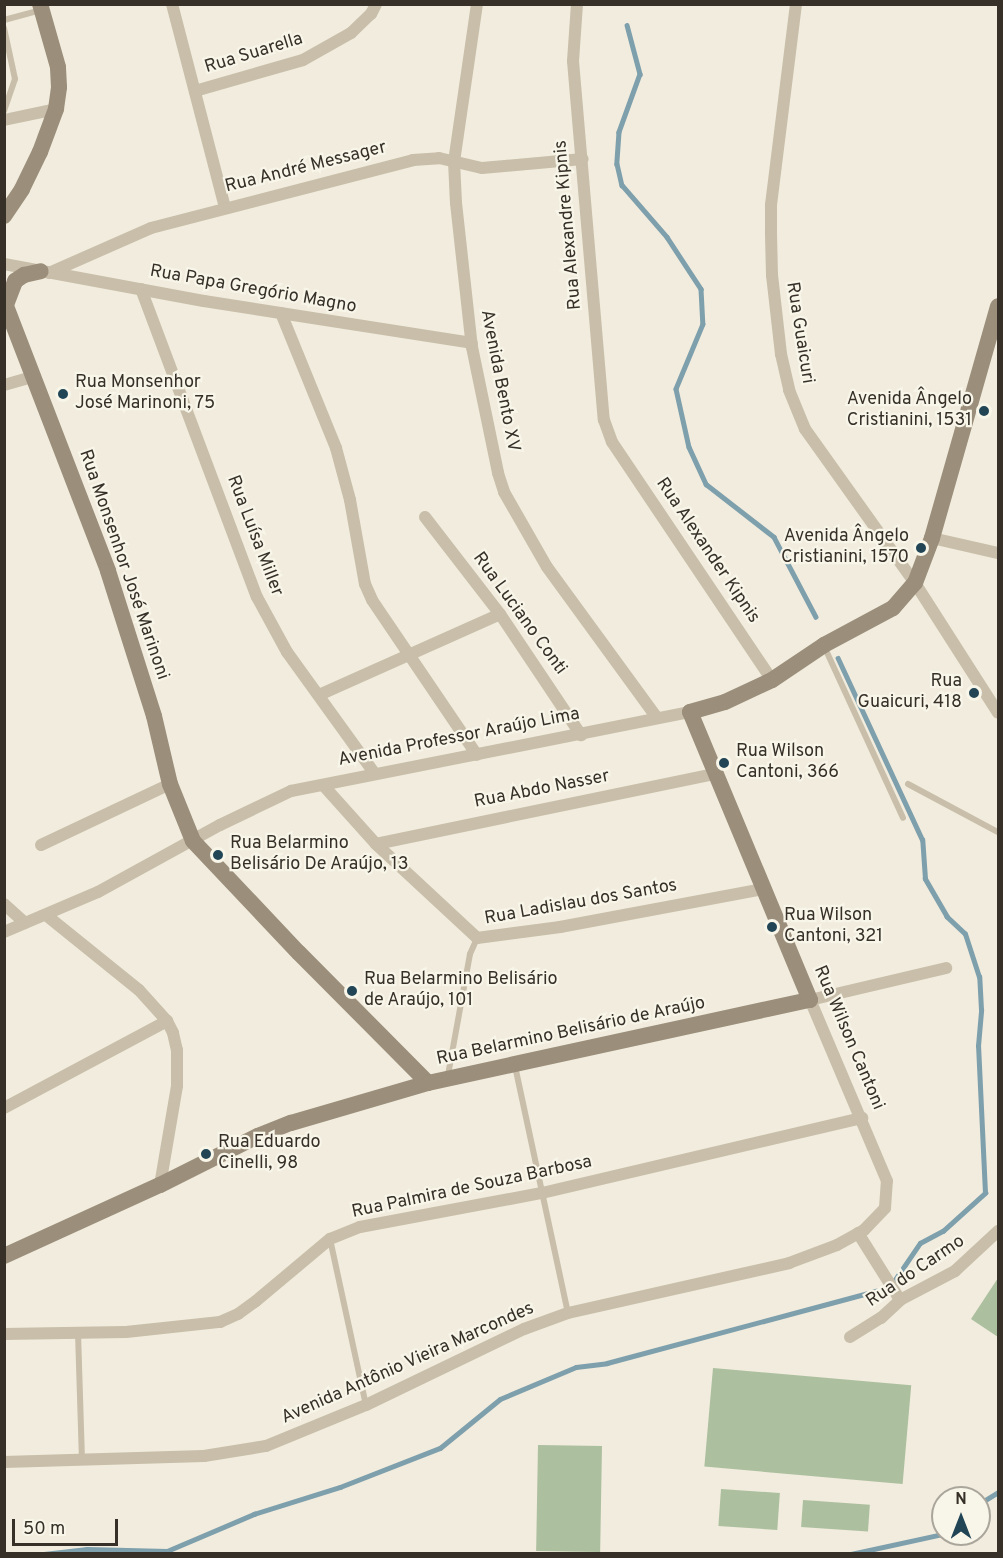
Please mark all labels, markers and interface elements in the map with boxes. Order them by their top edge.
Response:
street label: Rua Suarella [202,29,306,79]
street label: Rua André Messager [223,137,389,199]
street label: Rua Alexandre Kipnis [551,139,587,311]
street label: Rua Papa Gregório Magno [148,261,358,319]
street label: Rua Guaicuri [780,280,818,386]
street label: Avenida Bento XV [475,308,523,454]
place label: Rua Monsenhor José Marinoni, 75 [75,373,216,416]
marker: Rua Monsenhor José Marinoni, 75 [56,387,70,401]
place label: Avenida Ângelo Cristianini, 1531 [846,390,972,432]
marker: Avenida Ângelo Cristianini, 1531 [977,404,991,418]
street label: Rua Monsenhor José Marinoni [73,447,173,683]
street label: Rua Luísa Miller [221,473,287,599]
street label: Rua Alexander Kipnis [650,474,764,628]
place label: Avenida Ângelo Cristianini, 1570 [781,527,909,570]
marker: Avenida Ângelo Cristianini, 1570 [914,541,928,555]
street label: Rua Luciano Conti [467,548,571,680]
place label: Rua Guaicuri, 418 [858,672,962,714]
marker: Rua Guaicuri, 418 [967,686,981,700]
street label: Avenida Professor Araújo Lima [336,704,582,772]
place label: Rua Wilson Cantoni, 366 [736,742,839,784]
marker: Rua Wilson Cantoni, 366 [717,756,731,770]
street label: Rua Abdo Nasser [472,766,612,814]
place label: Rua Belarmino Belisário De Araújo, 13 [230,834,409,876]
marker: Rua Belarmino Belisário De Araújo, 13 [211,848,225,862]
street label: Rua Ladislau dos Santos [483,875,679,931]
place label: Rua Wilson Cantoni, 321 [784,906,883,948]
marker: Rua Wilson Cantoni, 321 [765,920,779,934]
street label: Rua Wilson Cantoni [808,962,888,1114]
place label: Rua Belarmino Belisário de Araújo, 101 [364,970,558,1012]
marker: Rua Belarmino Belisário de Araújo, 101 [345,984,359,998]
street label: Rua Belarmino Belisário de Araújo [434,993,708,1071]
place label: Rua Eduardo Cinelli, 98 [218,1133,321,1176]
marker: Rua Eduardo Cinelli, 98 [199,1147,213,1161]
street label: Rua Palmira de Souza Barbosa [350,1152,594,1224]
street label: Rua do Carmo [863,1231,969,1313]
street label: Avenida Antônio Vieira Marcondes [278,1298,538,1430]
north arrow [931,1486,991,1546]
text: N [955,1490,967,1510]
scale bar [15,1507,122,1545]
text: 50 m [23,1518,65,1541]

